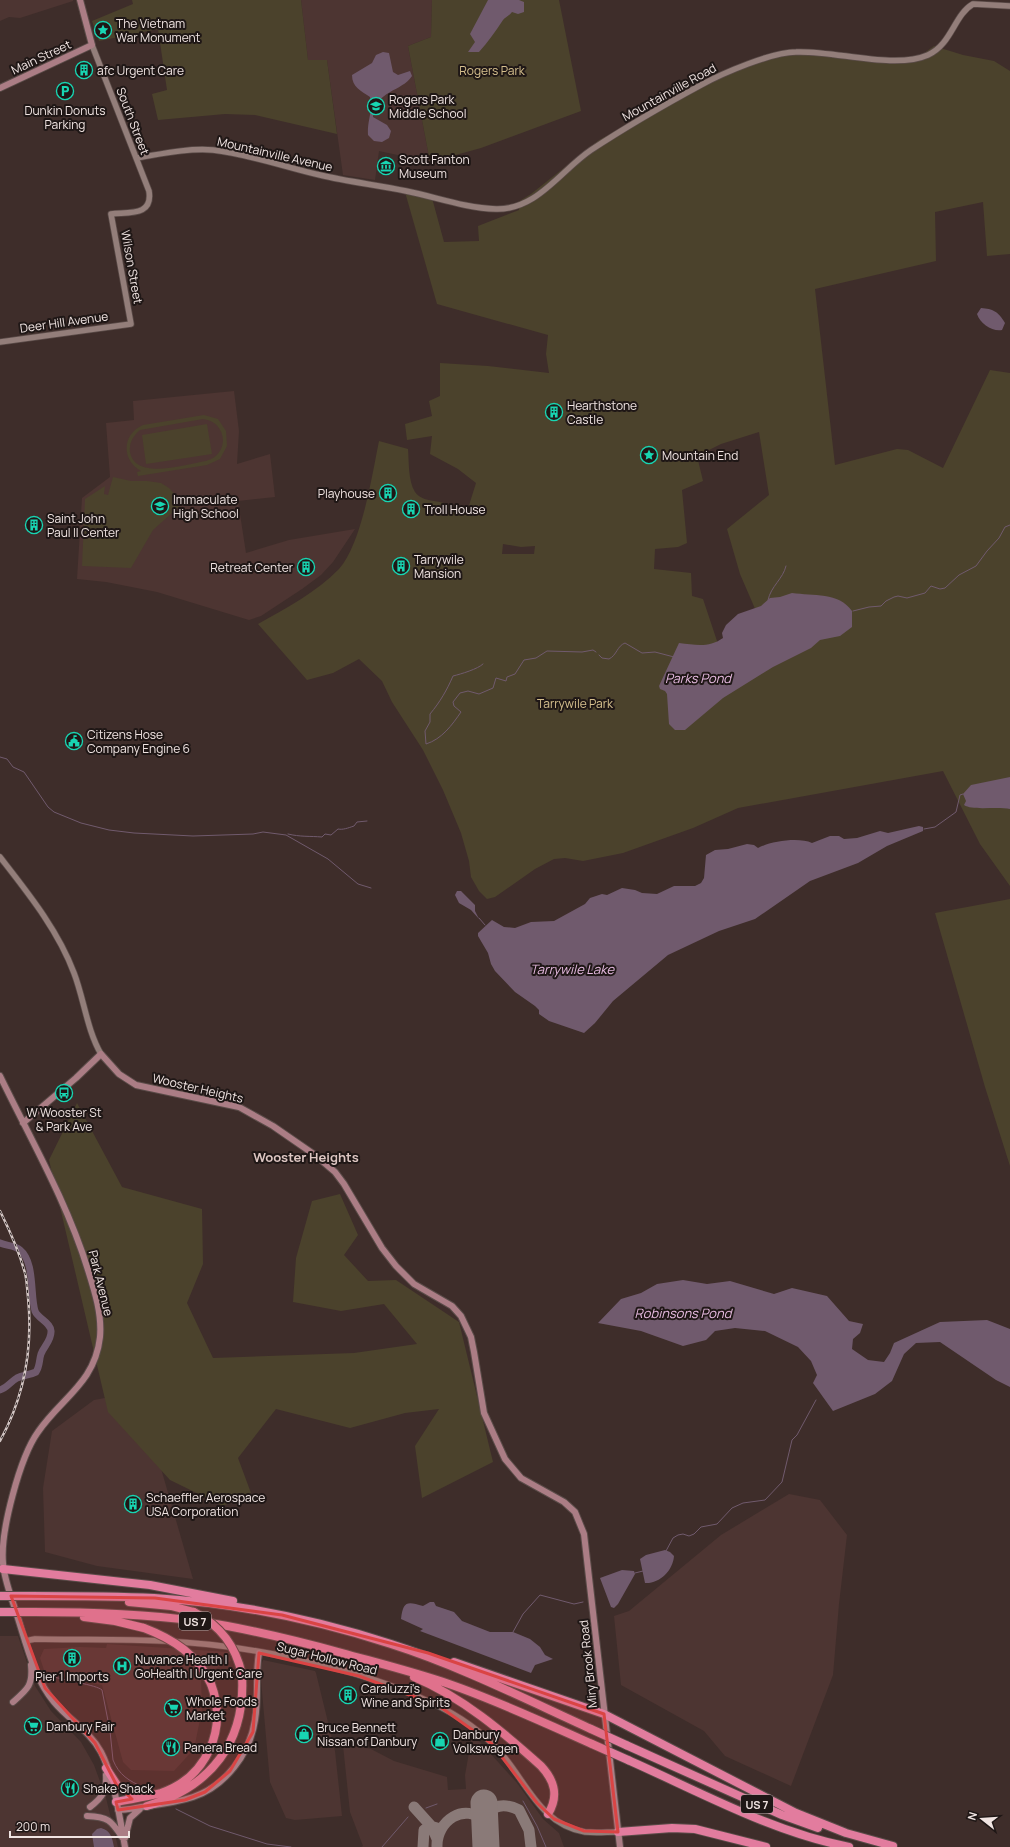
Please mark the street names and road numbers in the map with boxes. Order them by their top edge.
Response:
street label: Main Street [8,36,74,78]
street label: Mountainville Road [619,59,719,125]
street label: South Street [112,85,154,157]
street label: Mountainville Avenue [216,132,334,176]
street label: Wilson Street [117,229,147,305]
street label: Deer Hill Avenue [19,307,109,337]
street label: Wooster Heights [151,1069,245,1107]
street label: Park Avenue [85,1248,117,1318]
road number: US 7 [179,1612,211,1630]
street label: Miry Brook Road [575,1619,601,1709]
street label: Sugar Hollow Road [275,1637,379,1679]
road number: US 7 [741,1795,773,1813]

